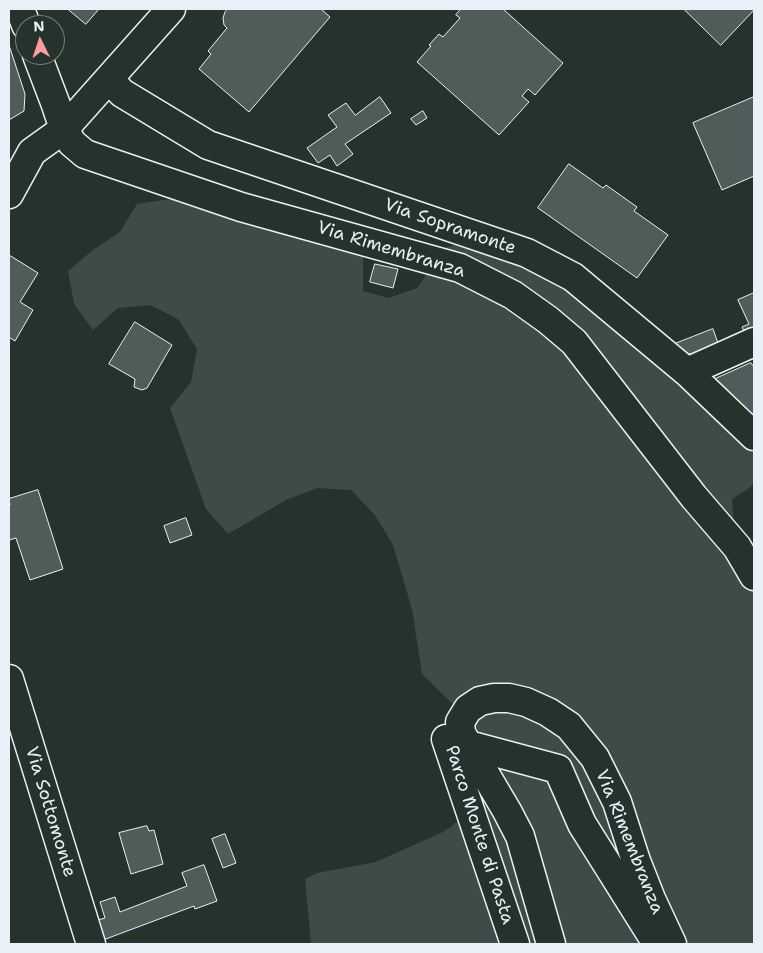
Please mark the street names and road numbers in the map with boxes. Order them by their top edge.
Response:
street label: Via Sopramonte [381,194,519,260]
street label: Via Rimembranza [314,217,468,283]
street label: Parco Monte di Pasta [440,743,518,927]
street label: Via Sottomonte [20,744,80,880]
street label: Via Rimembranza [590,767,668,917]

